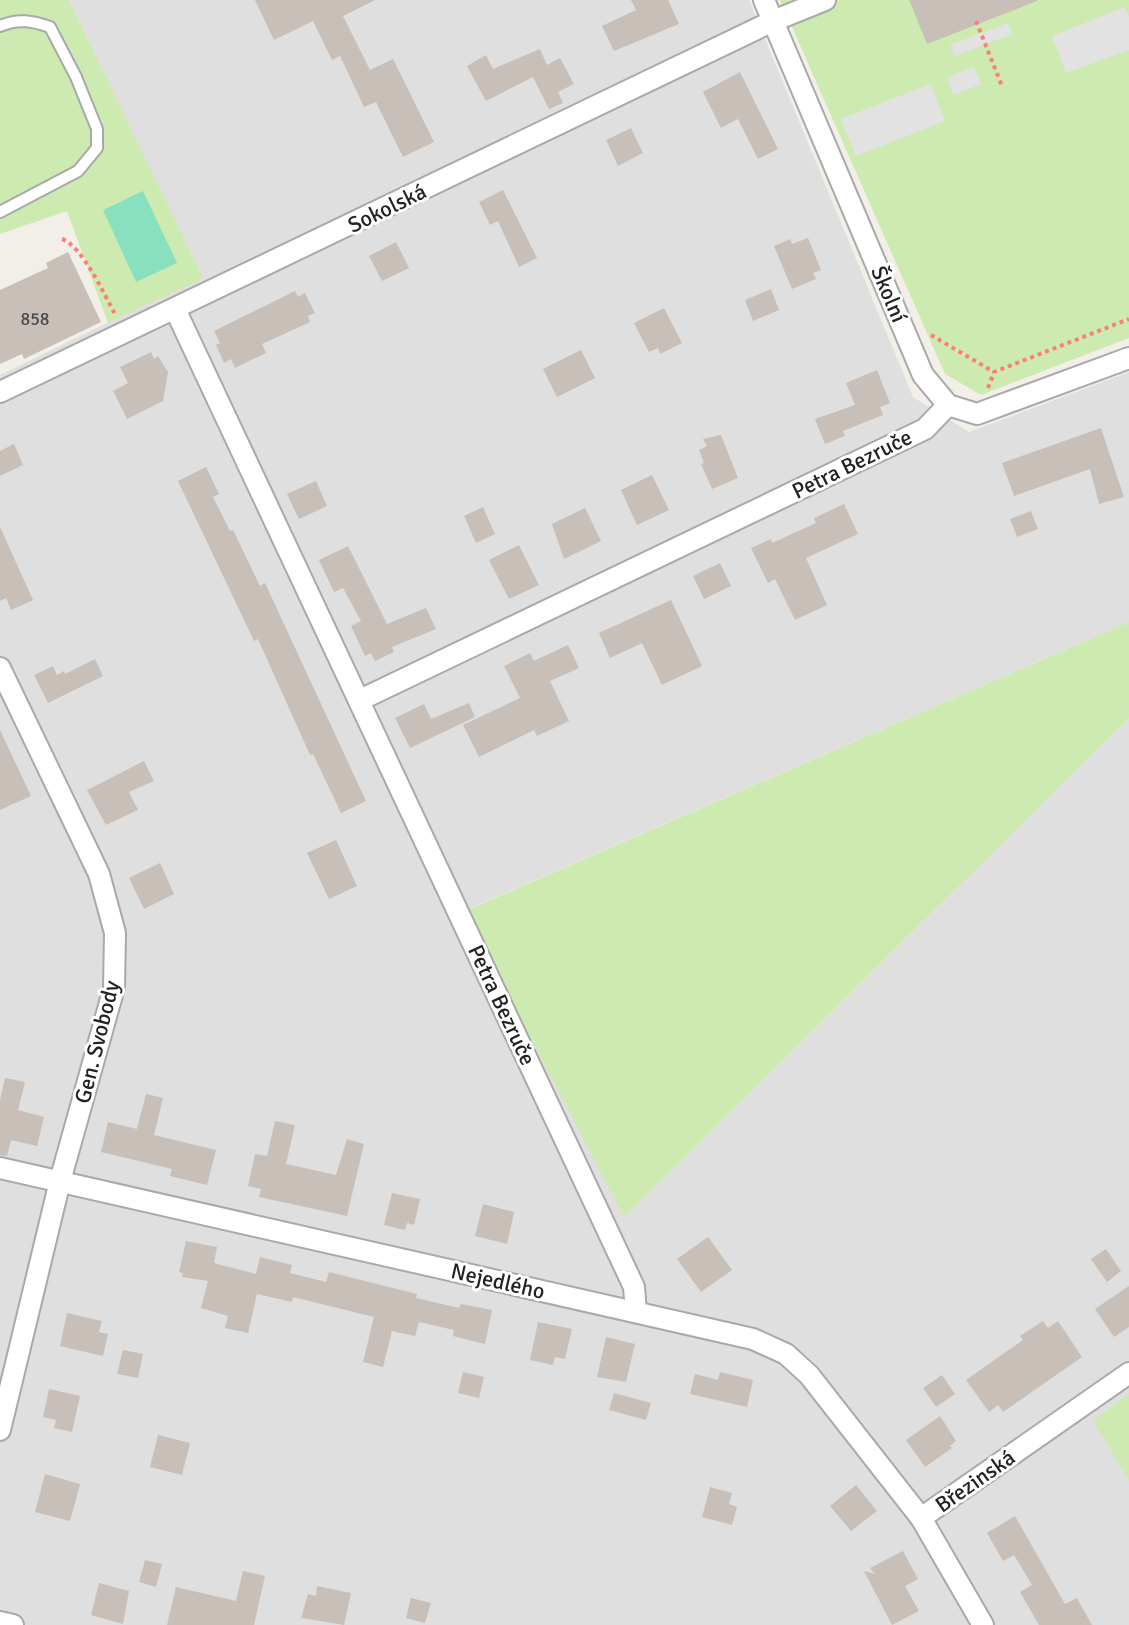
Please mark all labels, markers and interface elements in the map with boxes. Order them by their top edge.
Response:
street label: Sokolská [343,177,431,239]
street label: Školní [865,262,913,326]
house number: 858 [20,308,50,330]
street label: Petra Bezruče [788,423,916,505]
street label: Petra Bezruče [462,940,542,1070]
street label: Gen. Svobody [69,977,125,1106]
street label: Nejedlého [448,1257,548,1305]
street label: Březinská [930,1444,1020,1518]

